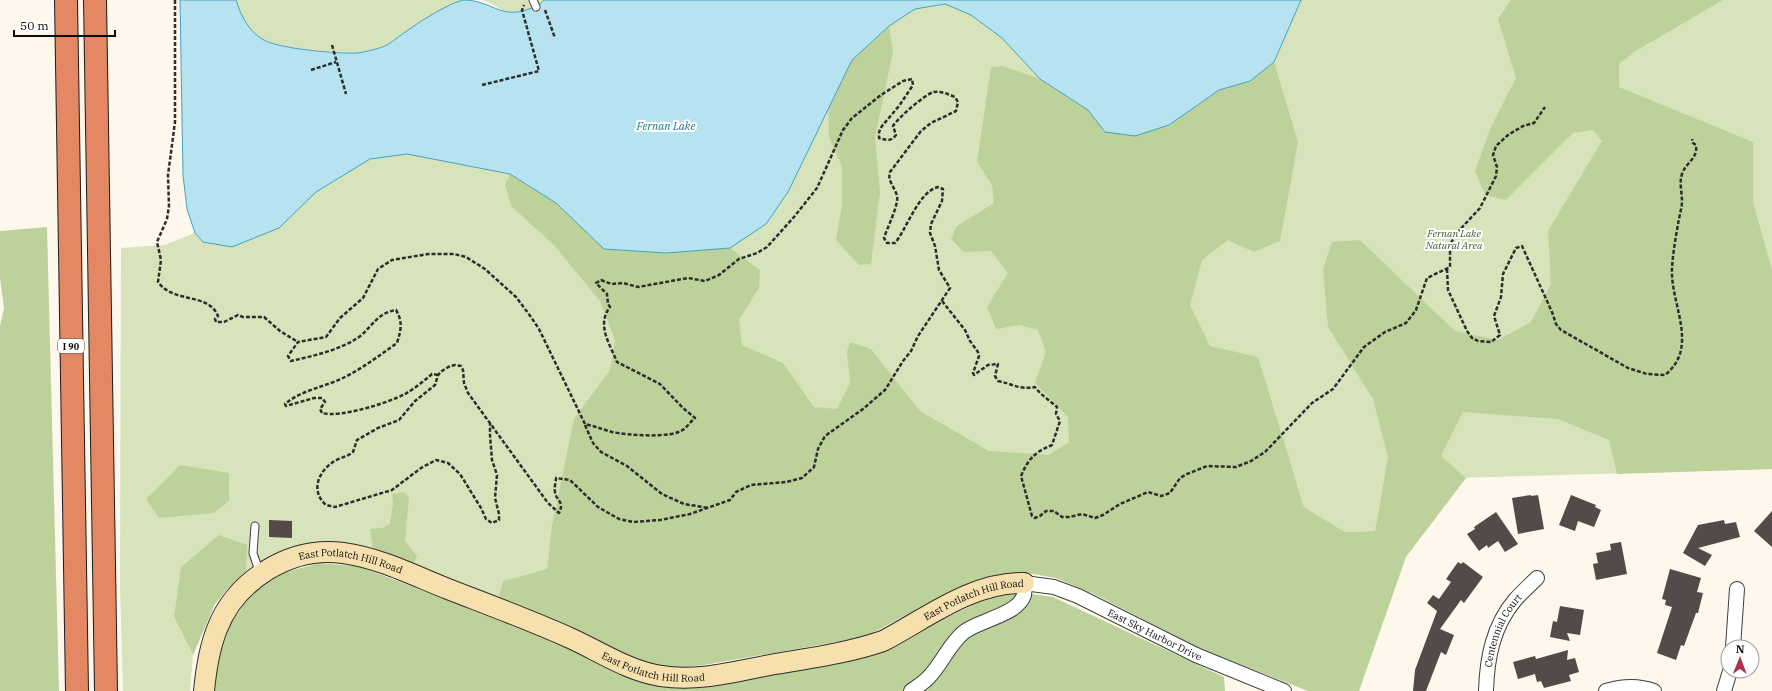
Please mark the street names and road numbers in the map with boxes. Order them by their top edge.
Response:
road number: I 90 [58,339,84,353]
street label: East Potlatch Hill Road [297,546,405,576]
street label: East Potlatch Hill Road [921,576,1024,623]
street label: Centennial Court [1481,590,1525,668]
street label: East Sky Harbor Drive [1106,605,1204,663]
street label: East Potlatch Hill Road [600,648,706,684]

